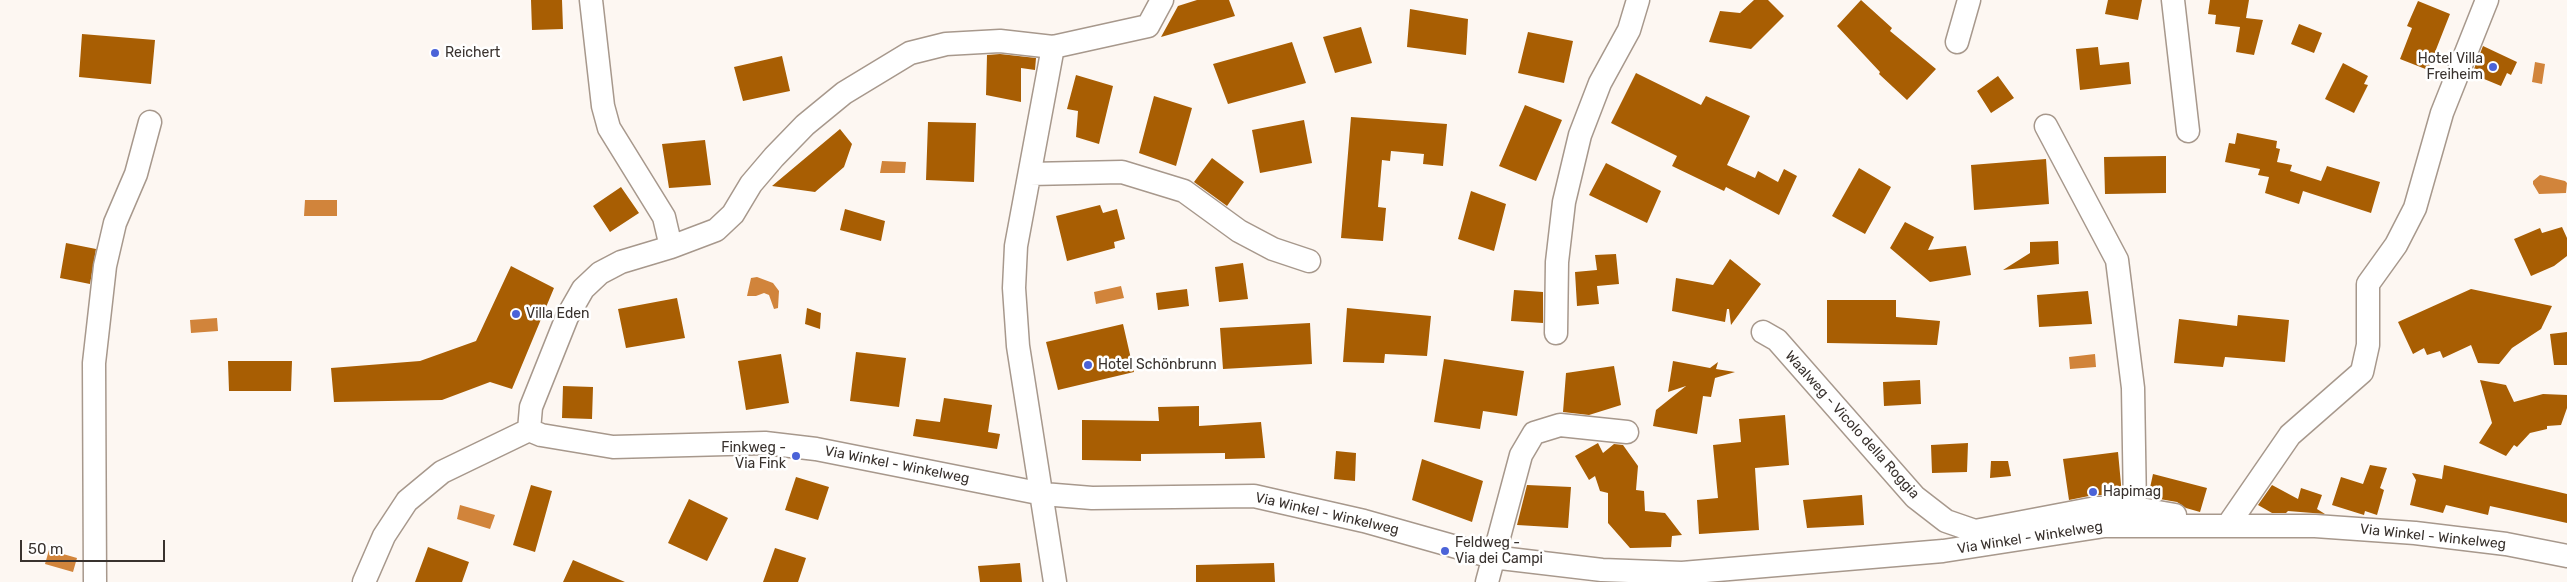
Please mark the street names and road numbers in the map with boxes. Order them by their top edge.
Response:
street label: Waalweg - Vicolo della Roggia [1781,348,1923,502]
street label: Via Winkel - Winkelweg [823,443,971,487]
street label: Via Winkel - Winkelweg [1254,489,1400,539]
street label: Via Winkel - Winkelweg [1956,518,2104,558]
street label: Via Winkel - Winkelweg [2359,521,2507,553]

